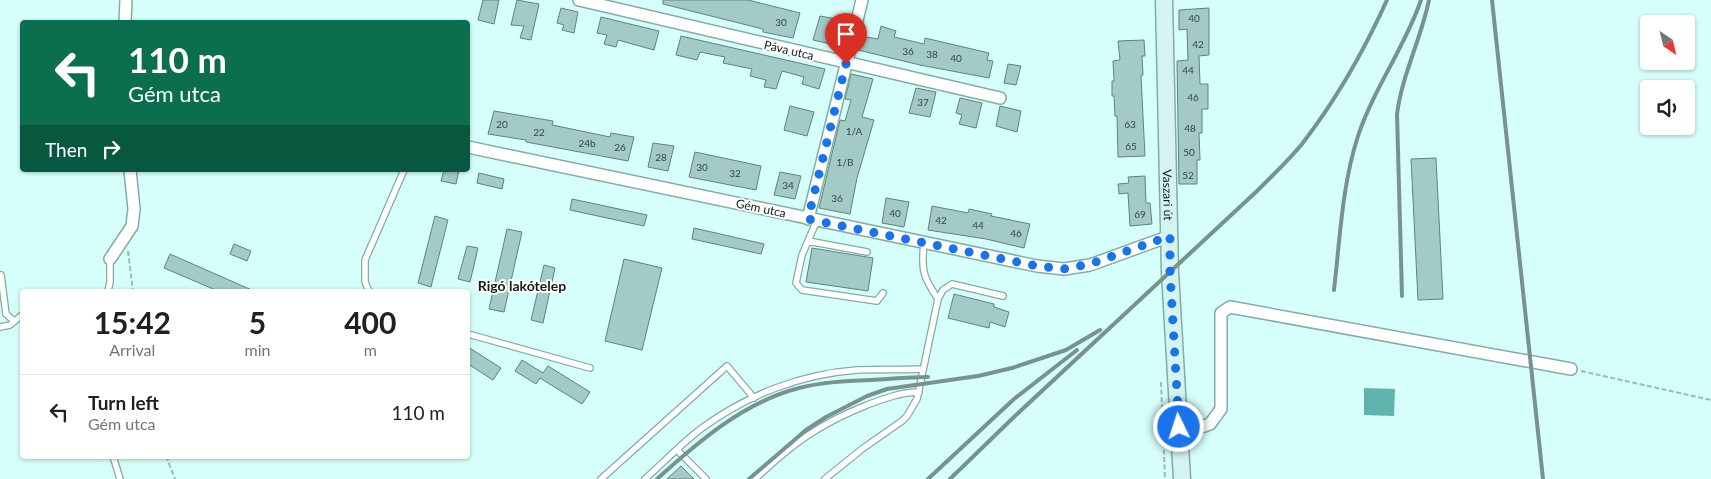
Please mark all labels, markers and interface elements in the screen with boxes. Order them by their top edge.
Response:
house number: 40 [1188,12,1200,24]
pin [825,13,867,64]
north arrow [1640,15,1695,70]
map controls [1640,15,1695,135]
house number: 30 [775,16,787,28]
icon: arrive [832,20,860,48]
street label: Páva utca [763,37,815,63]
text: 110 m [128,38,227,80]
house number: 42 [1192,38,1204,50]
icon: left [45,40,110,105]
house number: 36 [902,45,914,57]
house number: 38 [926,48,938,60]
house number: 40 [950,52,962,64]
house number: 44 [1182,64,1194,76]
text: Gém utca [128,80,221,107]
button: sound [1640,80,1695,135]
house number: 46 [1187,91,1199,103]
house number: 37 [917,96,929,108]
house number: 20 [496,118,508,130]
house number: 63 [1124,118,1136,130]
house number: 48 [1184,122,1196,134]
house number: 1/A [846,125,862,137]
house number: 22 [533,126,545,138]
icon: right [97,135,125,163]
house number: 24b [578,137,596,149]
text: Then [45,138,87,161]
house number: 65 [1125,140,1137,152]
house number: 26 [614,141,626,153]
house number: 50 [1183,146,1195,158]
house number: 28 [655,151,667,163]
house number: 1/B [837,156,853,168]
house number: 30 [696,161,708,173]
house number: 32 [729,167,741,179]
street label: Vaszari út [1160,169,1176,221]
house number: 52 [1182,169,1194,181]
house number: 34 [782,179,794,191]
house number: 36 [831,192,843,204]
street label: Gém utca [735,195,787,221]
house number: 40 [889,207,901,219]
house number: 69 [1134,208,1146,220]
house number: 42 [935,214,947,226]
house number: 44 [972,219,984,231]
house number: 46 [1010,227,1022,239]
district label: Rigó lakótelep [478,277,566,294]
text: 15:42 [94,304,171,340]
text: 5 [249,304,266,340]
text: 400 [344,304,396,340]
text: Arrival [109,340,155,359]
text: min [245,340,271,359]
text: m [364,340,377,359]
text: Turn left [88,391,159,414]
icon: left [45,398,73,426]
position arrow [1152,400,1204,452]
text: 110 m [391,401,445,424]
text: Gém utca [88,414,156,433]

